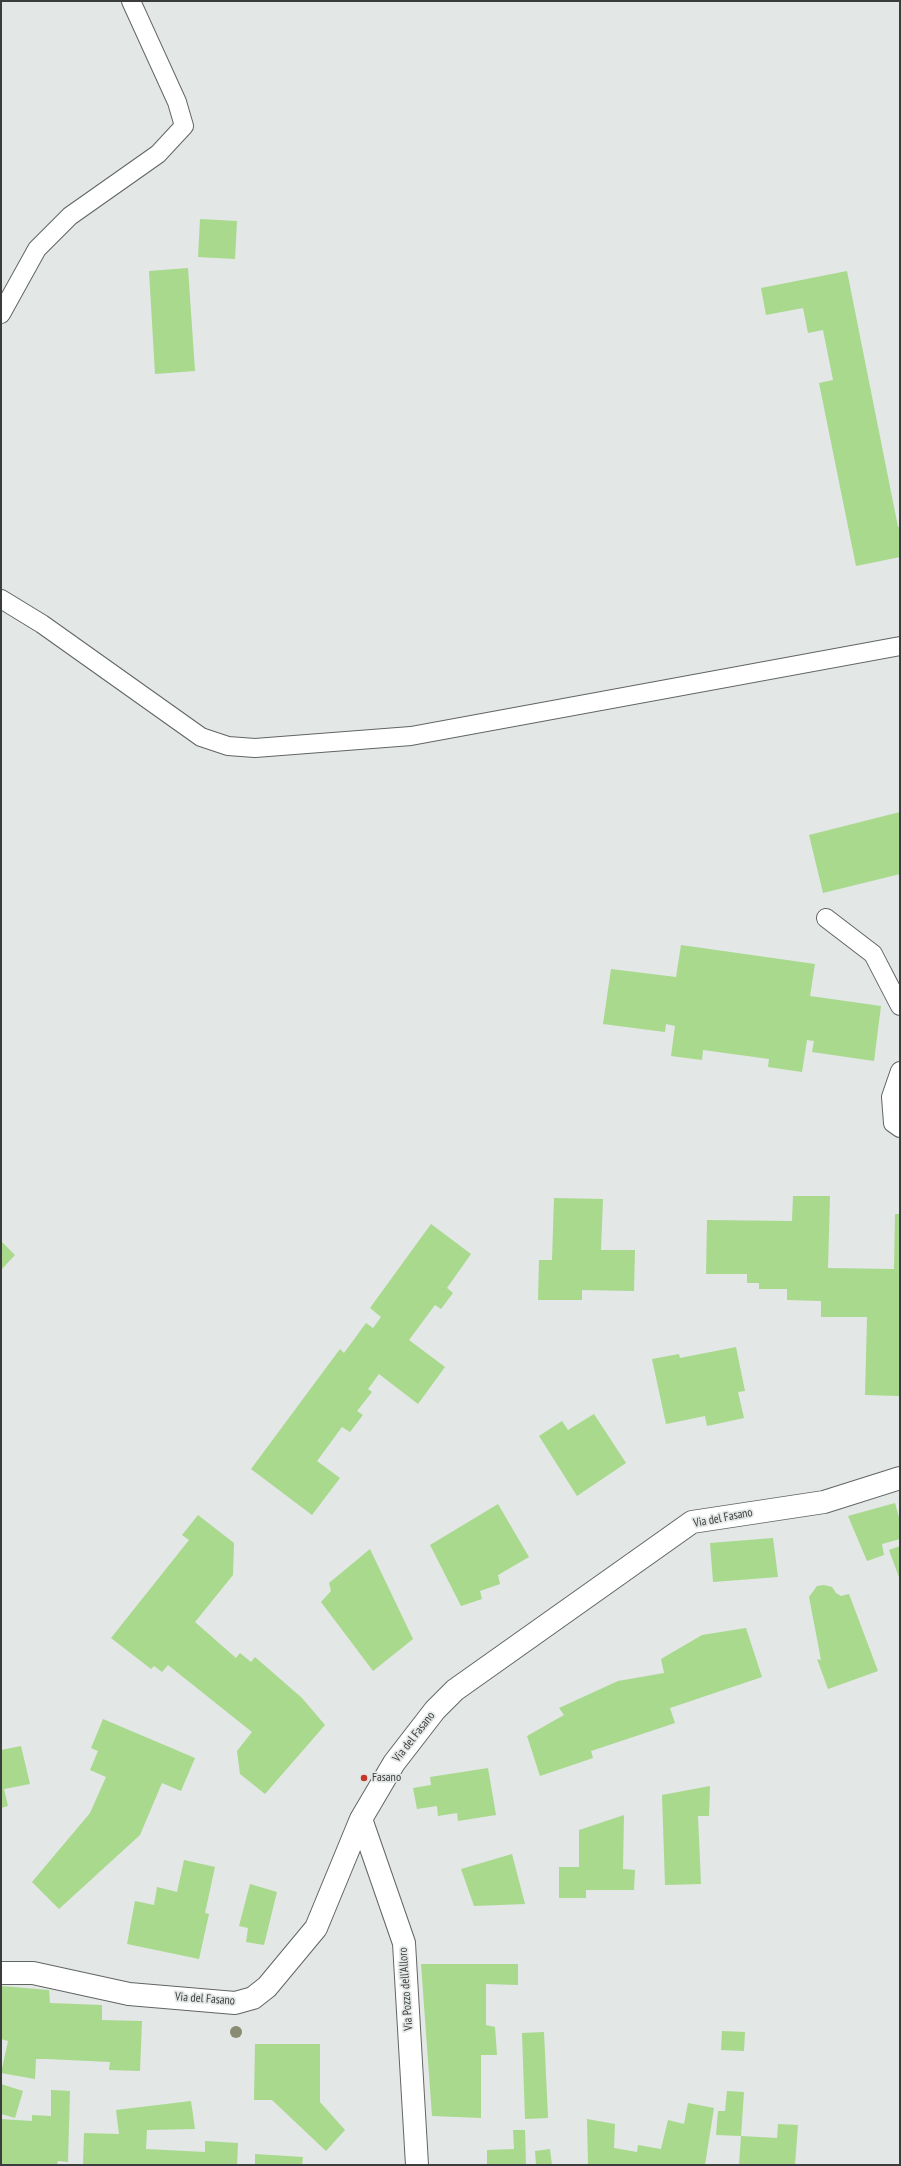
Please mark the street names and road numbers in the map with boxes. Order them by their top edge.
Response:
street label: Via del Fasano [692,1505,754,1531]
street label: Via del Fasano [390,1709,438,1765]
street label: Via Pozzo dell'Alloro [396,1947,416,2031]
street label: Via del Fasano [175,1990,235,2008]

